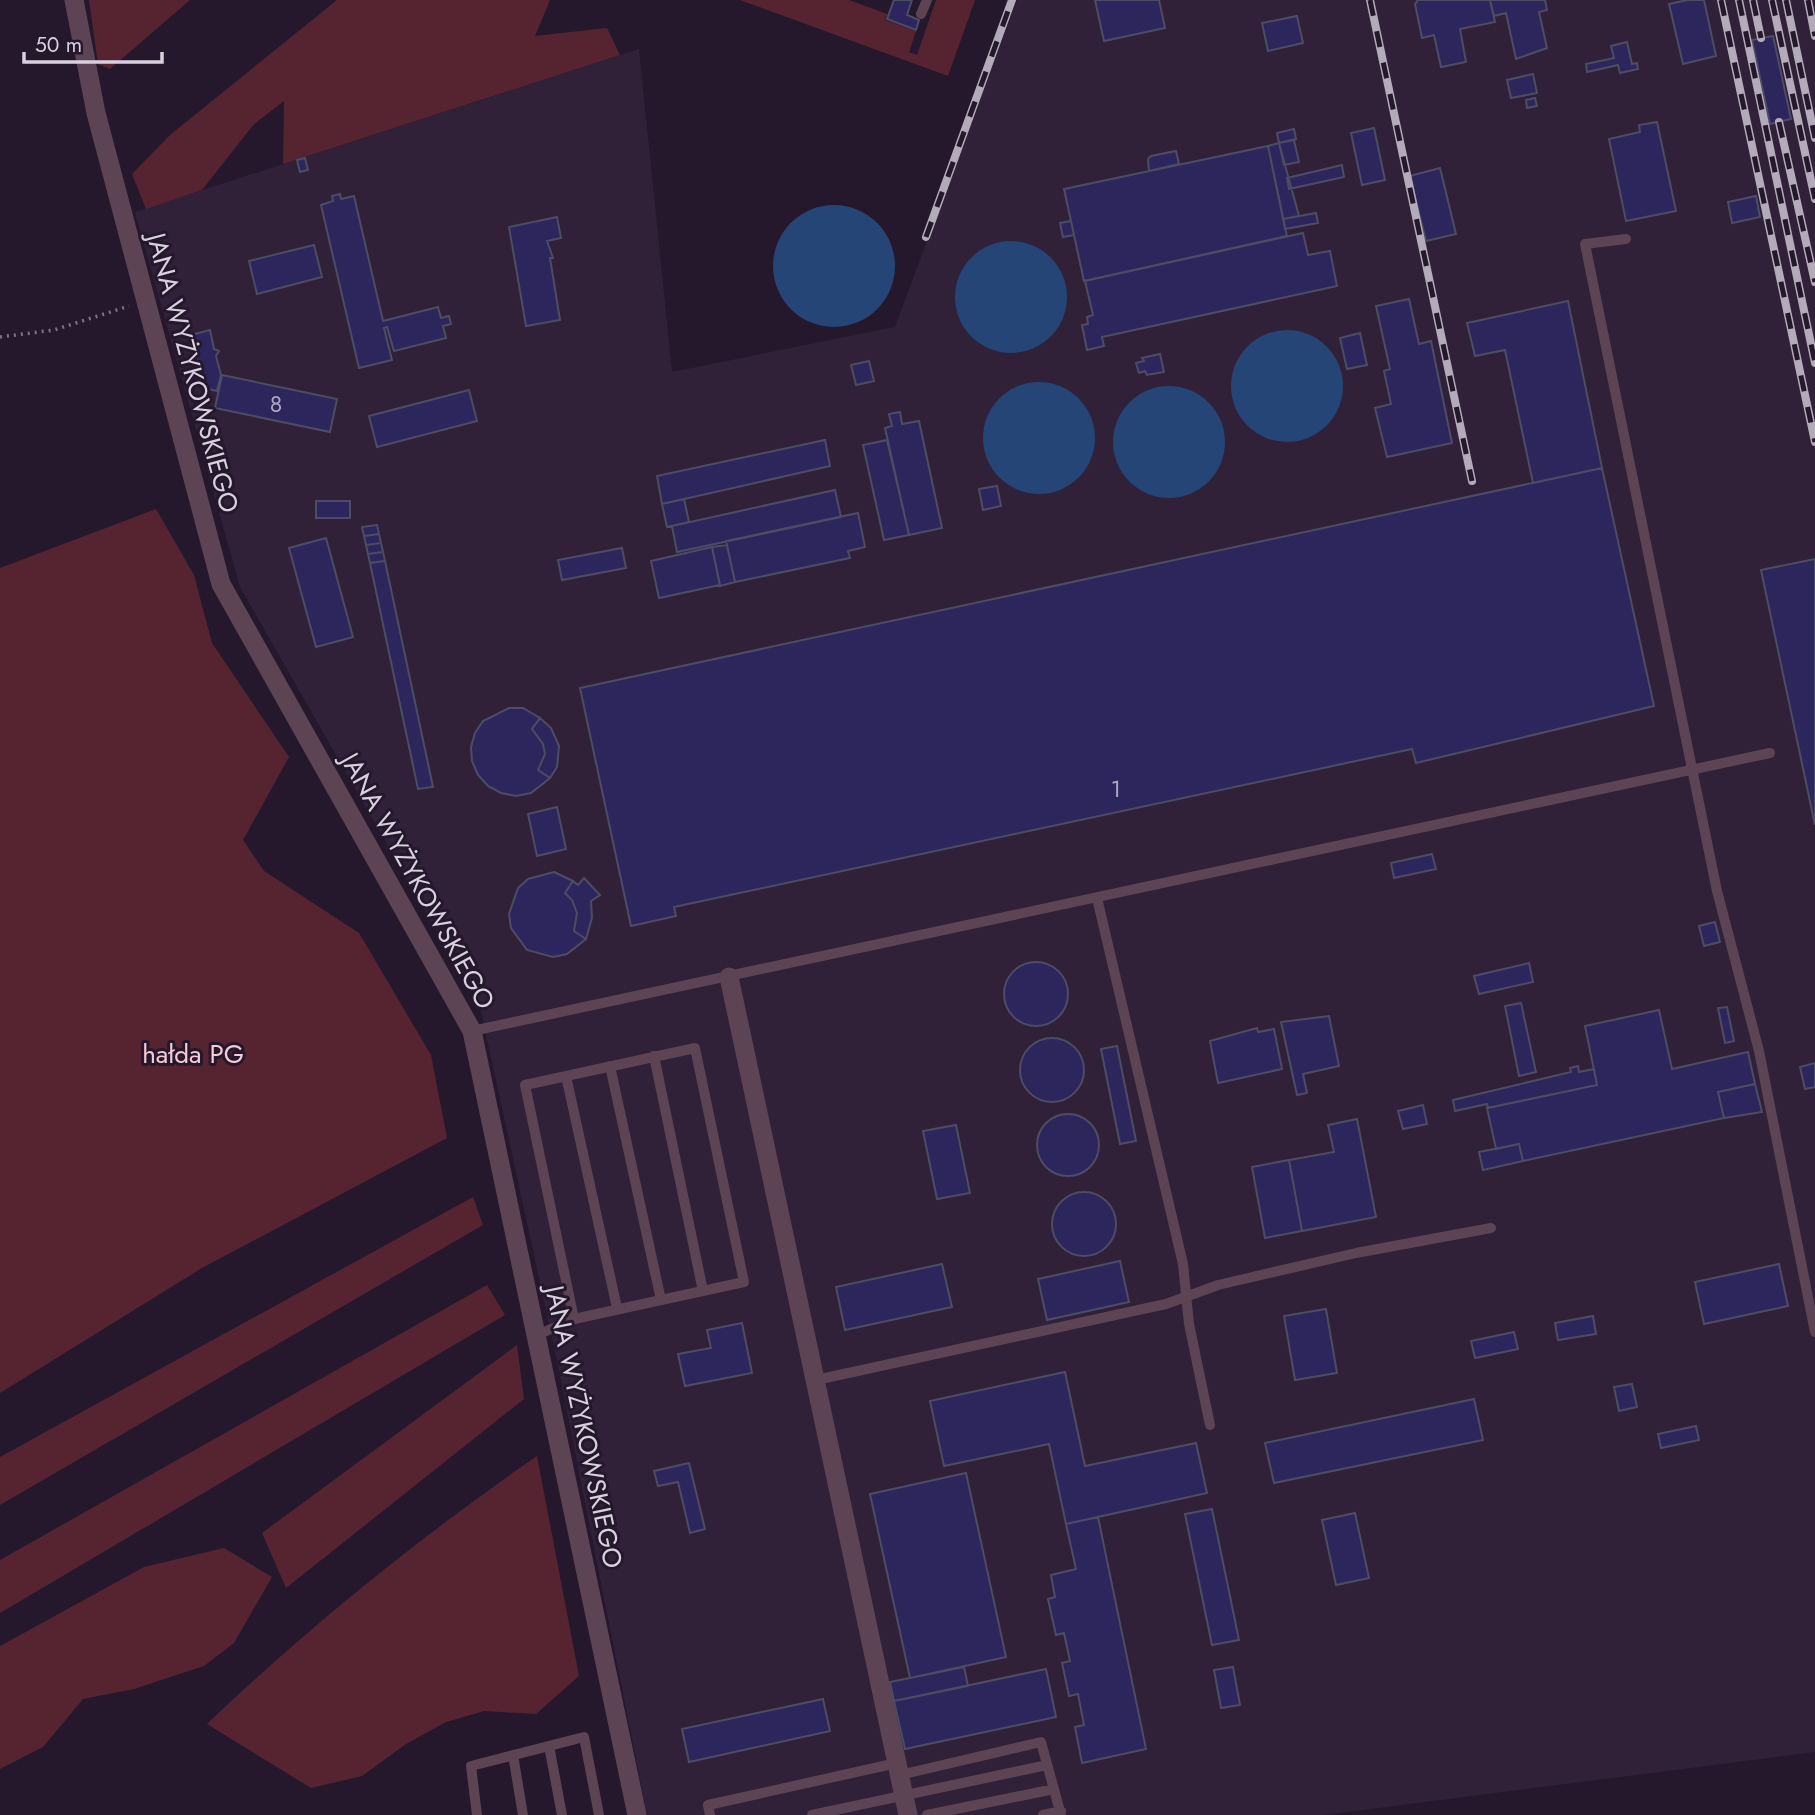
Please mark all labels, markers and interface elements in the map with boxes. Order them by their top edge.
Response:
scale bar [24,21,163,65]
text: 50 m [35,30,82,60]
street label: JANA WYŻYKOWSKIEGO [137,226,249,517]
house number: 8 [270,387,282,421]
street label: JANA WYŻYKOWSKIEGO [330,743,504,1016]
house number: 1 [1111,772,1121,806]
park label: hałda PG [142,1035,244,1073]
street label: JANA WYŻYKOWSKIEGO [535,1279,633,1572]

